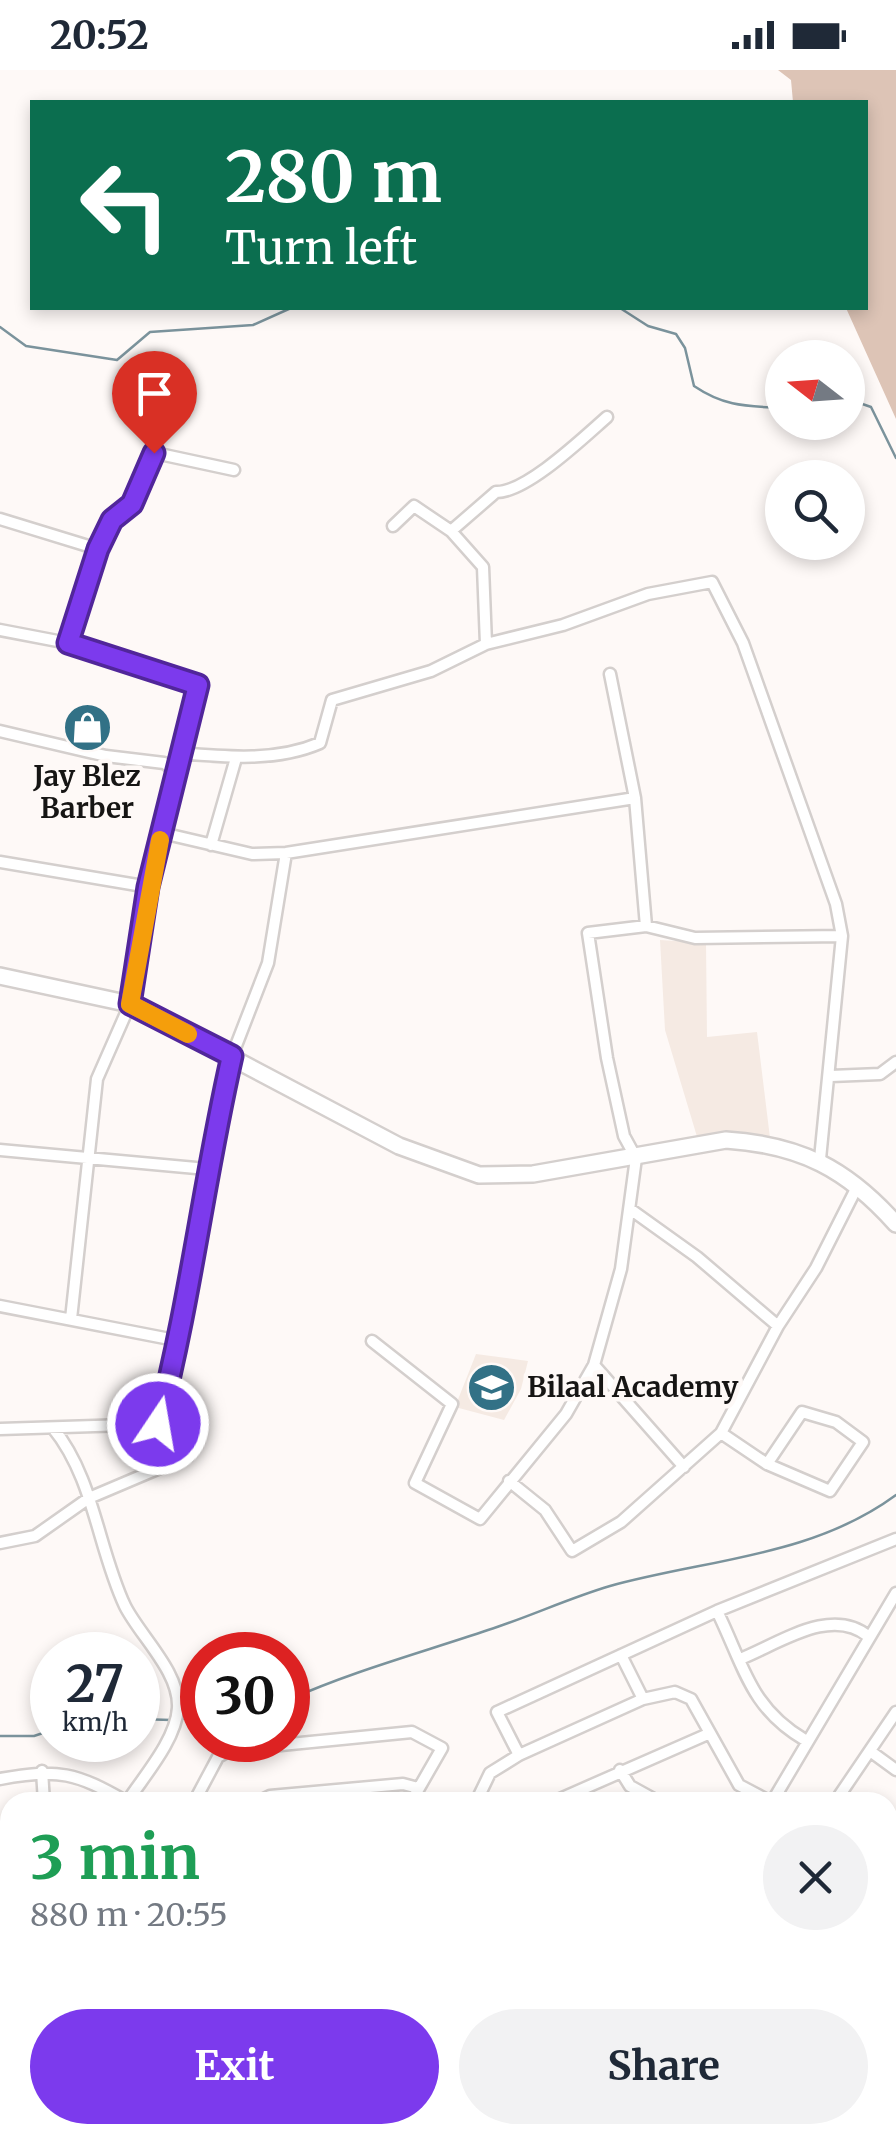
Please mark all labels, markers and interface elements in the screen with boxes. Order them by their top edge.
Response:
text: 20:52 [50,12,149,59]
text: 280 m [225,133,442,221]
icon: left [60,140,190,270]
text: Turn left [225,220,417,276]
north arrow [765,340,865,440]
map controls [765,340,865,560]
pin [112,351,197,454]
icon: arrive [127,366,182,421]
button: search [765,460,865,560]
shop icon: Jay Blez Barber [61,702,113,754]
place label: Jay Blez Barber [32,758,141,826]
school or university icon: Bilaal Academy [466,1361,518,1413]
place label: Bilaal Academy [527,1369,739,1405]
position arrow [106,1372,210,1476]
speed limit sign: 30 [180,1632,310,1762]
text: 27 [66,1653,124,1716]
text: km/h [62,1706,128,1738]
text: 3 min [30,1820,200,1895]
button: close [763,1825,868,1930]
text: 880 m · 20:55 [30,1895,228,1935]
button: Exit [30,2009,439,2124]
button: Share [459,2009,868,2124]

